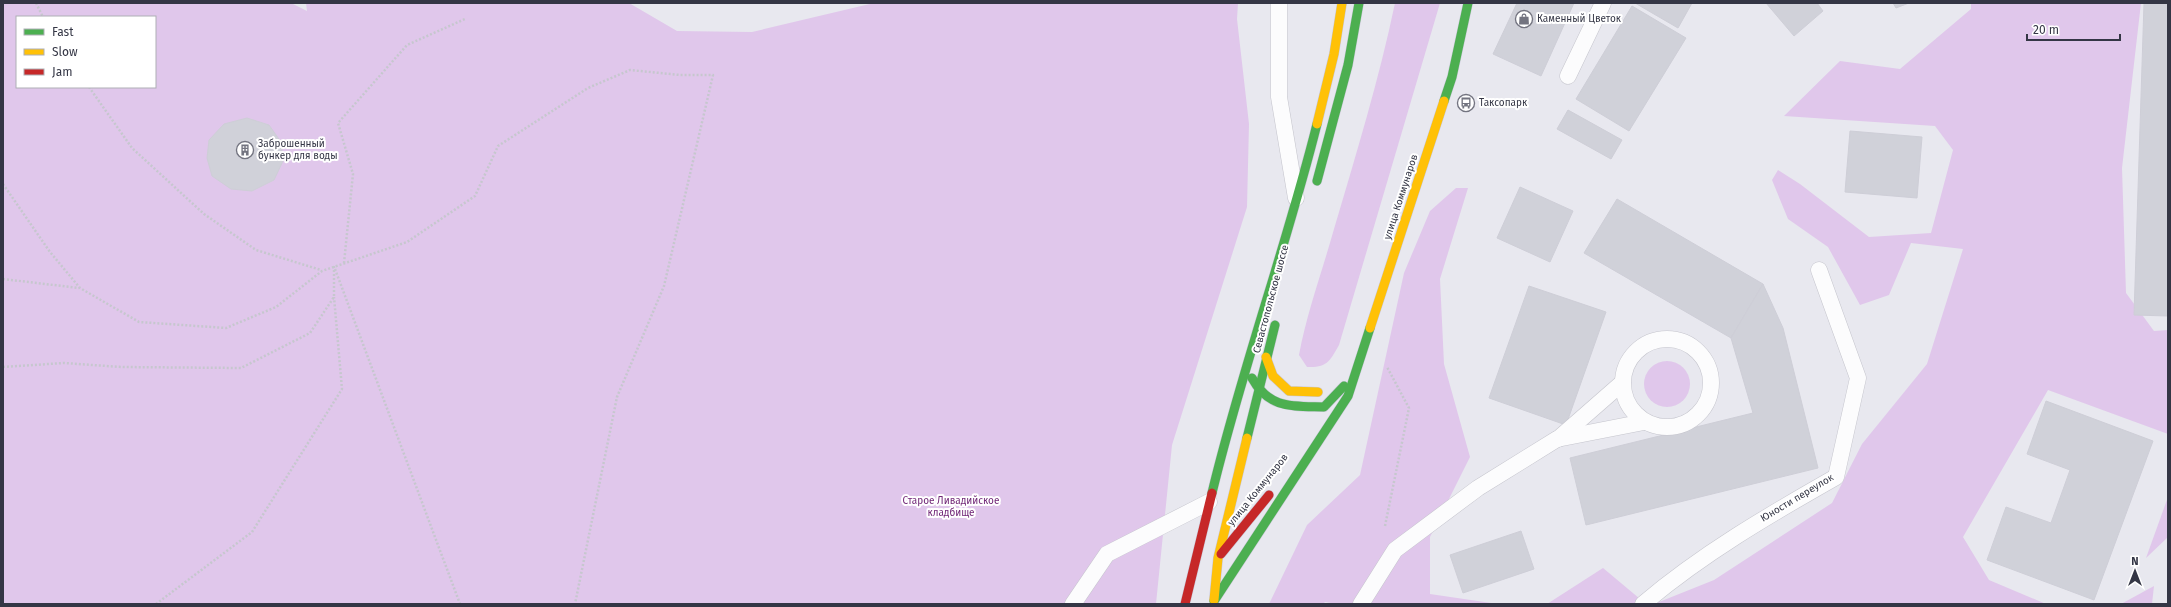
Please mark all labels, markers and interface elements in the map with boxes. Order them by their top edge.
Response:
shop icon: Каменный Цветок [1514,9,1534,29]
place label: Каменный Цветок [1537,13,1622,25]
legend [16,16,156,88]
scale bar [2027,16,2120,42]
text: 20 m [2033,23,2059,37]
text: Fast [52,25,74,39]
text: Slow [52,45,78,59]
text: Jam [52,65,72,79]
bus stop icon: Таксопарк [1456,93,1476,113]
place label: Таксопарк [1479,97,1528,109]
place label: Заброшенный бункер для воды [258,138,338,162]
building icon: Заброшенный бункер для воды [235,140,255,160]
street label: улица Коммунаров [1382,152,1421,241]
street label: Севастопольское шоссе [1251,244,1291,354]
street label: улица Коммунаров [1225,451,1291,528]
street label: Юности переулок [1758,471,1836,525]
park label: Старое Ливадийское кладбище [903,495,999,519]
north arrow [2115,551,2155,591]
text: N [2131,555,2139,568]

